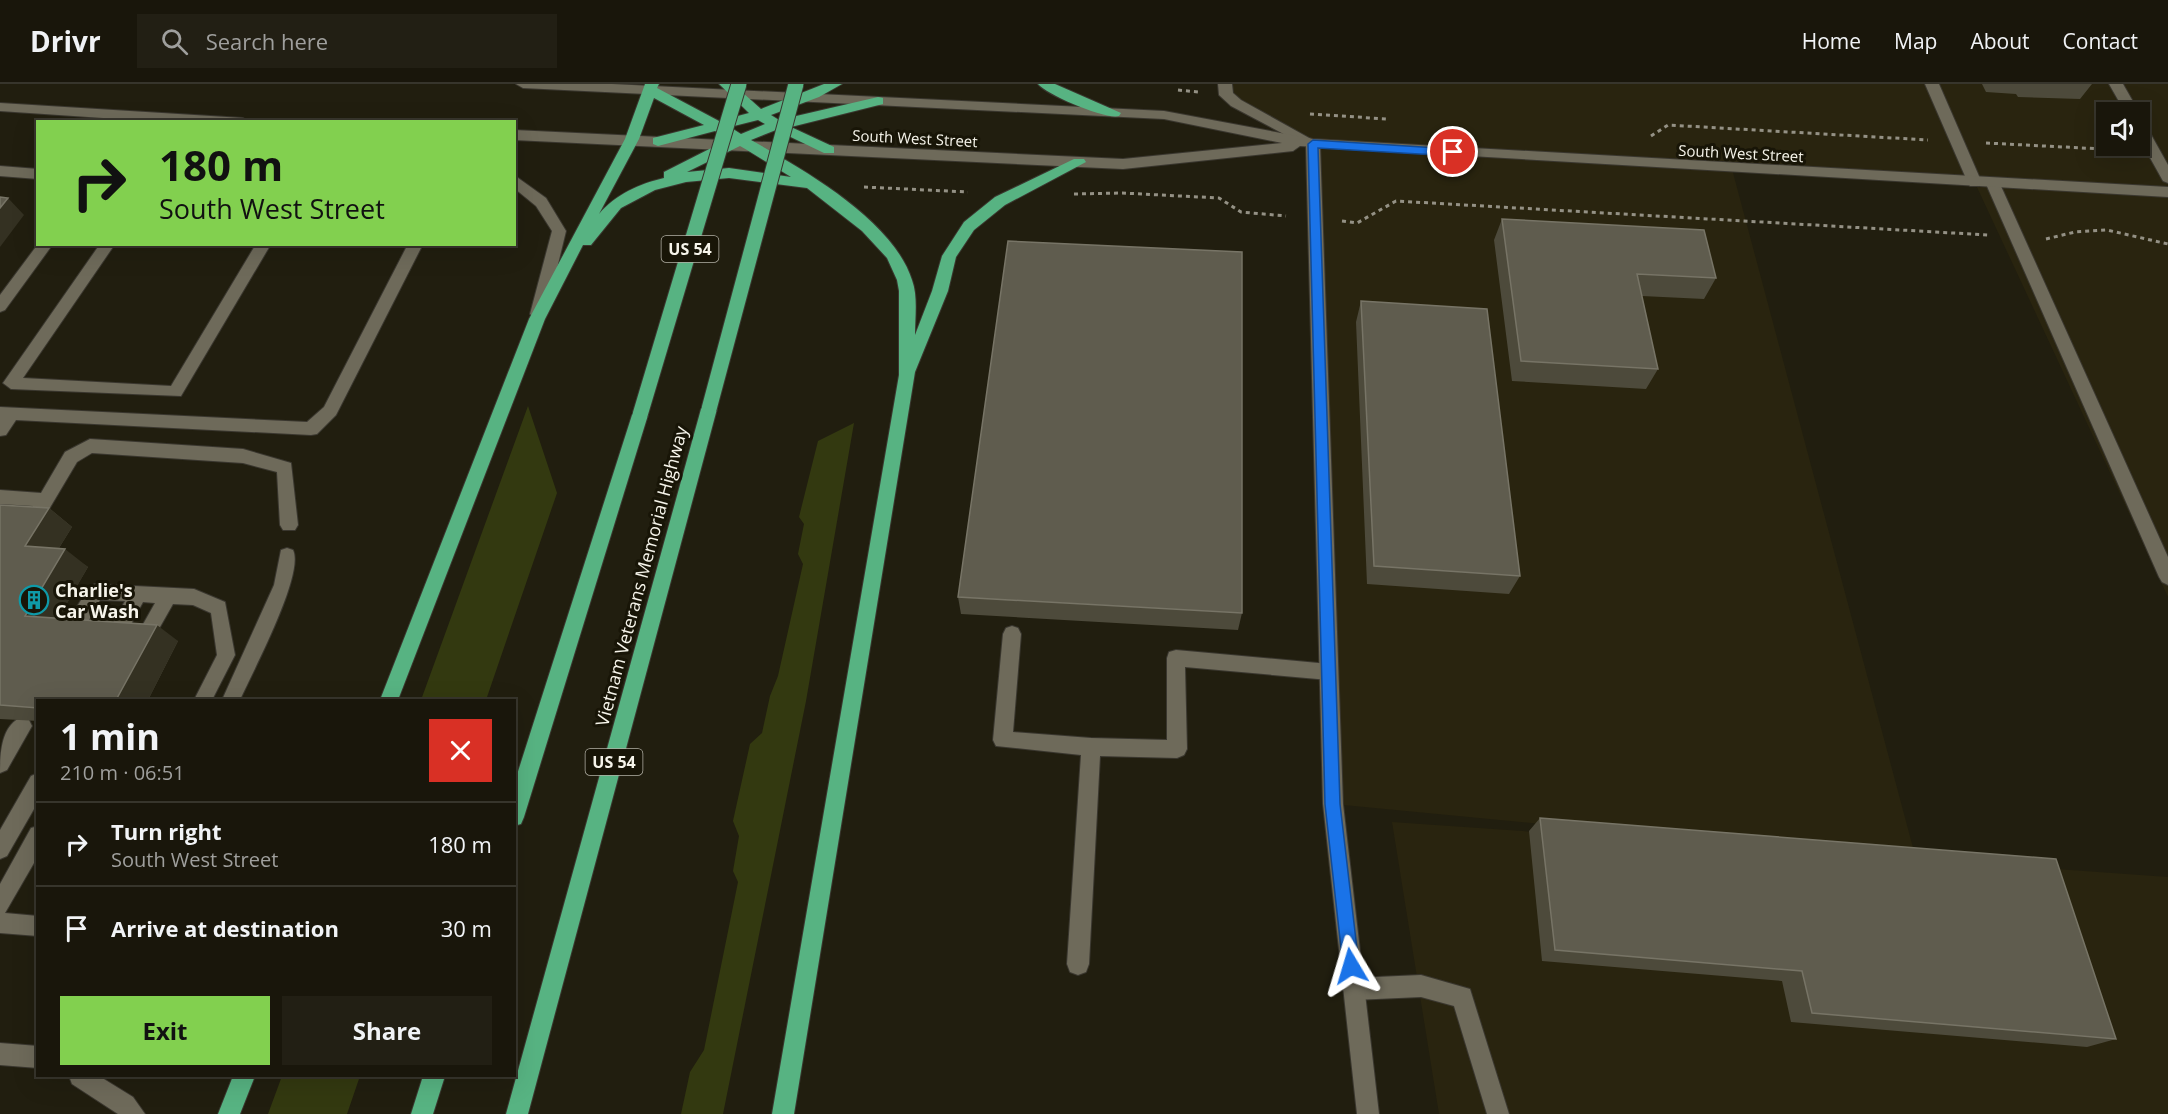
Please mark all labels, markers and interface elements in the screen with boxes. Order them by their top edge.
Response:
search box [137,14,557,68]
text: Drivr [30,22,101,60]
icon: search [158,25,191,58]
text: Search here [206,26,328,56]
text: Home [1802,27,1861,55]
text: Map [1894,27,1937,55]
text: About [1970,27,2030,55]
text: Contact [2063,27,2138,55]
map controls [2096,102,2150,156]
button: sound [2096,102,2150,156]
street label: South West Street [852,125,978,151]
pin [1427,126,1478,177]
icon: arrive [1436,135,1469,168]
text: 180 m [159,136,283,193]
street label: South West Street [1678,140,1804,166]
icon: right [60,144,138,222]
text: South West Street [159,190,385,227]
road number: US 54 [662,236,718,262]
street label: Vietnam Veterans Memorial Highway [589,422,693,729]
place label: Charlie's Car Wash [55,578,139,623]
building icon: Charlie's Car Wash [18,584,50,616]
text: 1 min [60,712,160,761]
button: close [429,719,492,782]
road number: US 54 [586,749,642,775]
text: 210 m · 06:51 [60,759,185,786]
text: Turn right [111,816,222,846]
icon: right [60,828,93,861]
text: 180 m [428,829,492,859]
text: South West Street [111,846,278,873]
icon: arrive [60,912,93,945]
text: Arrive at destination [111,913,339,943]
text: 30 m [441,913,492,943]
position arrow [1319,934,1383,998]
button: Exit [60,996,270,1065]
button: Share [282,996,492,1065]

